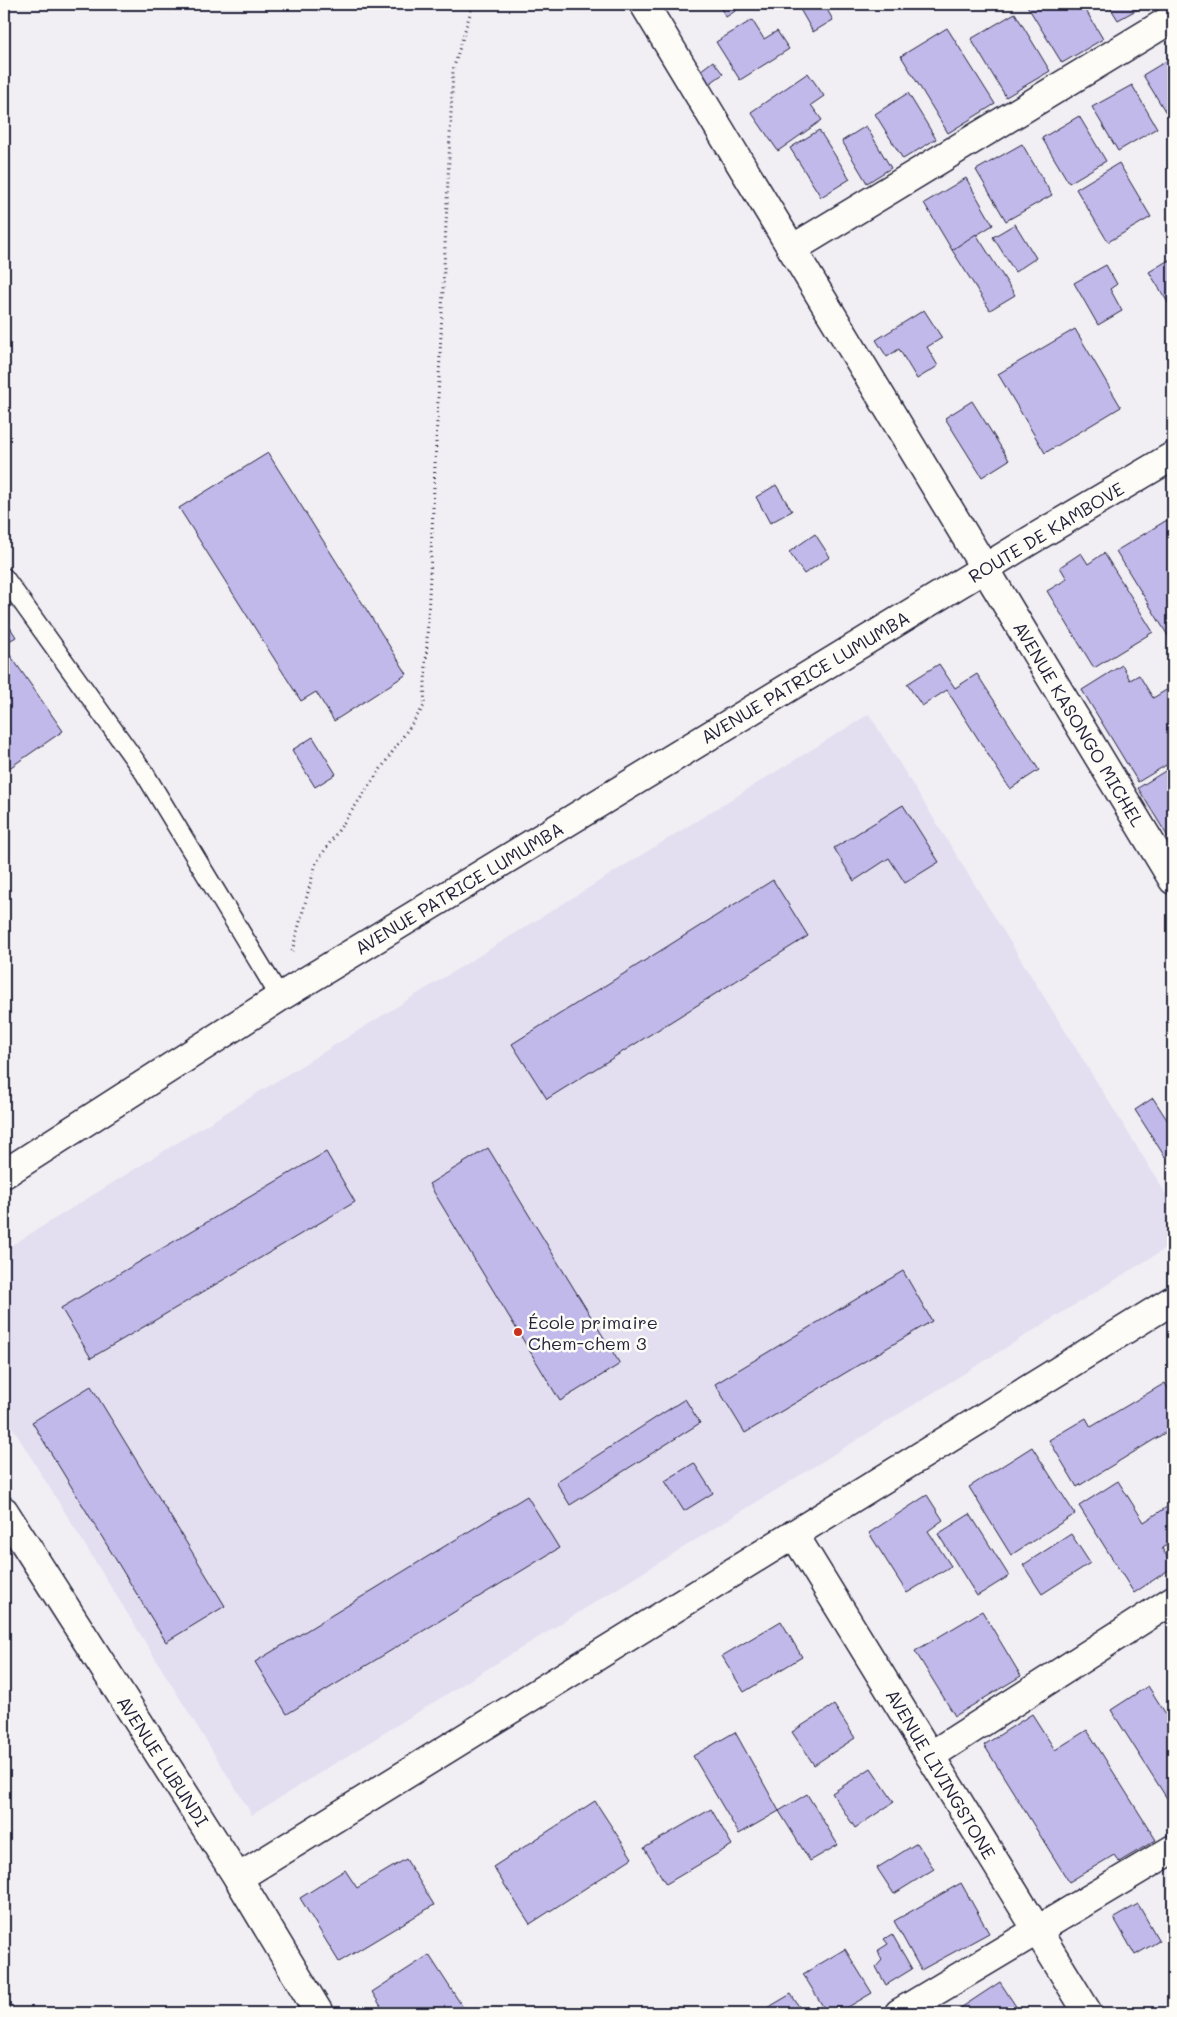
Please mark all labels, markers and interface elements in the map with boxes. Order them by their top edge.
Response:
street label: ROUTE DE KAMBOVE [964,476,1128,588]
street label: AVENUE PATRICE LUMUMBA [696,605,914,749]
street label: AVENUE KASONGO MICHEL [1008,617,1150,831]
street label: AVENUE PATRICE LUMUMBA [350,816,568,960]
place label: École primaire Chem-chem 3 [528,1310,658,1355]
marker: École primaire Chem-chem 3 [512,1326,524,1338]
street label: AVENUE LIVINGSTONE [881,1684,1001,1864]
street label: AVENUE LUBUNDI [112,1691,214,1831]

